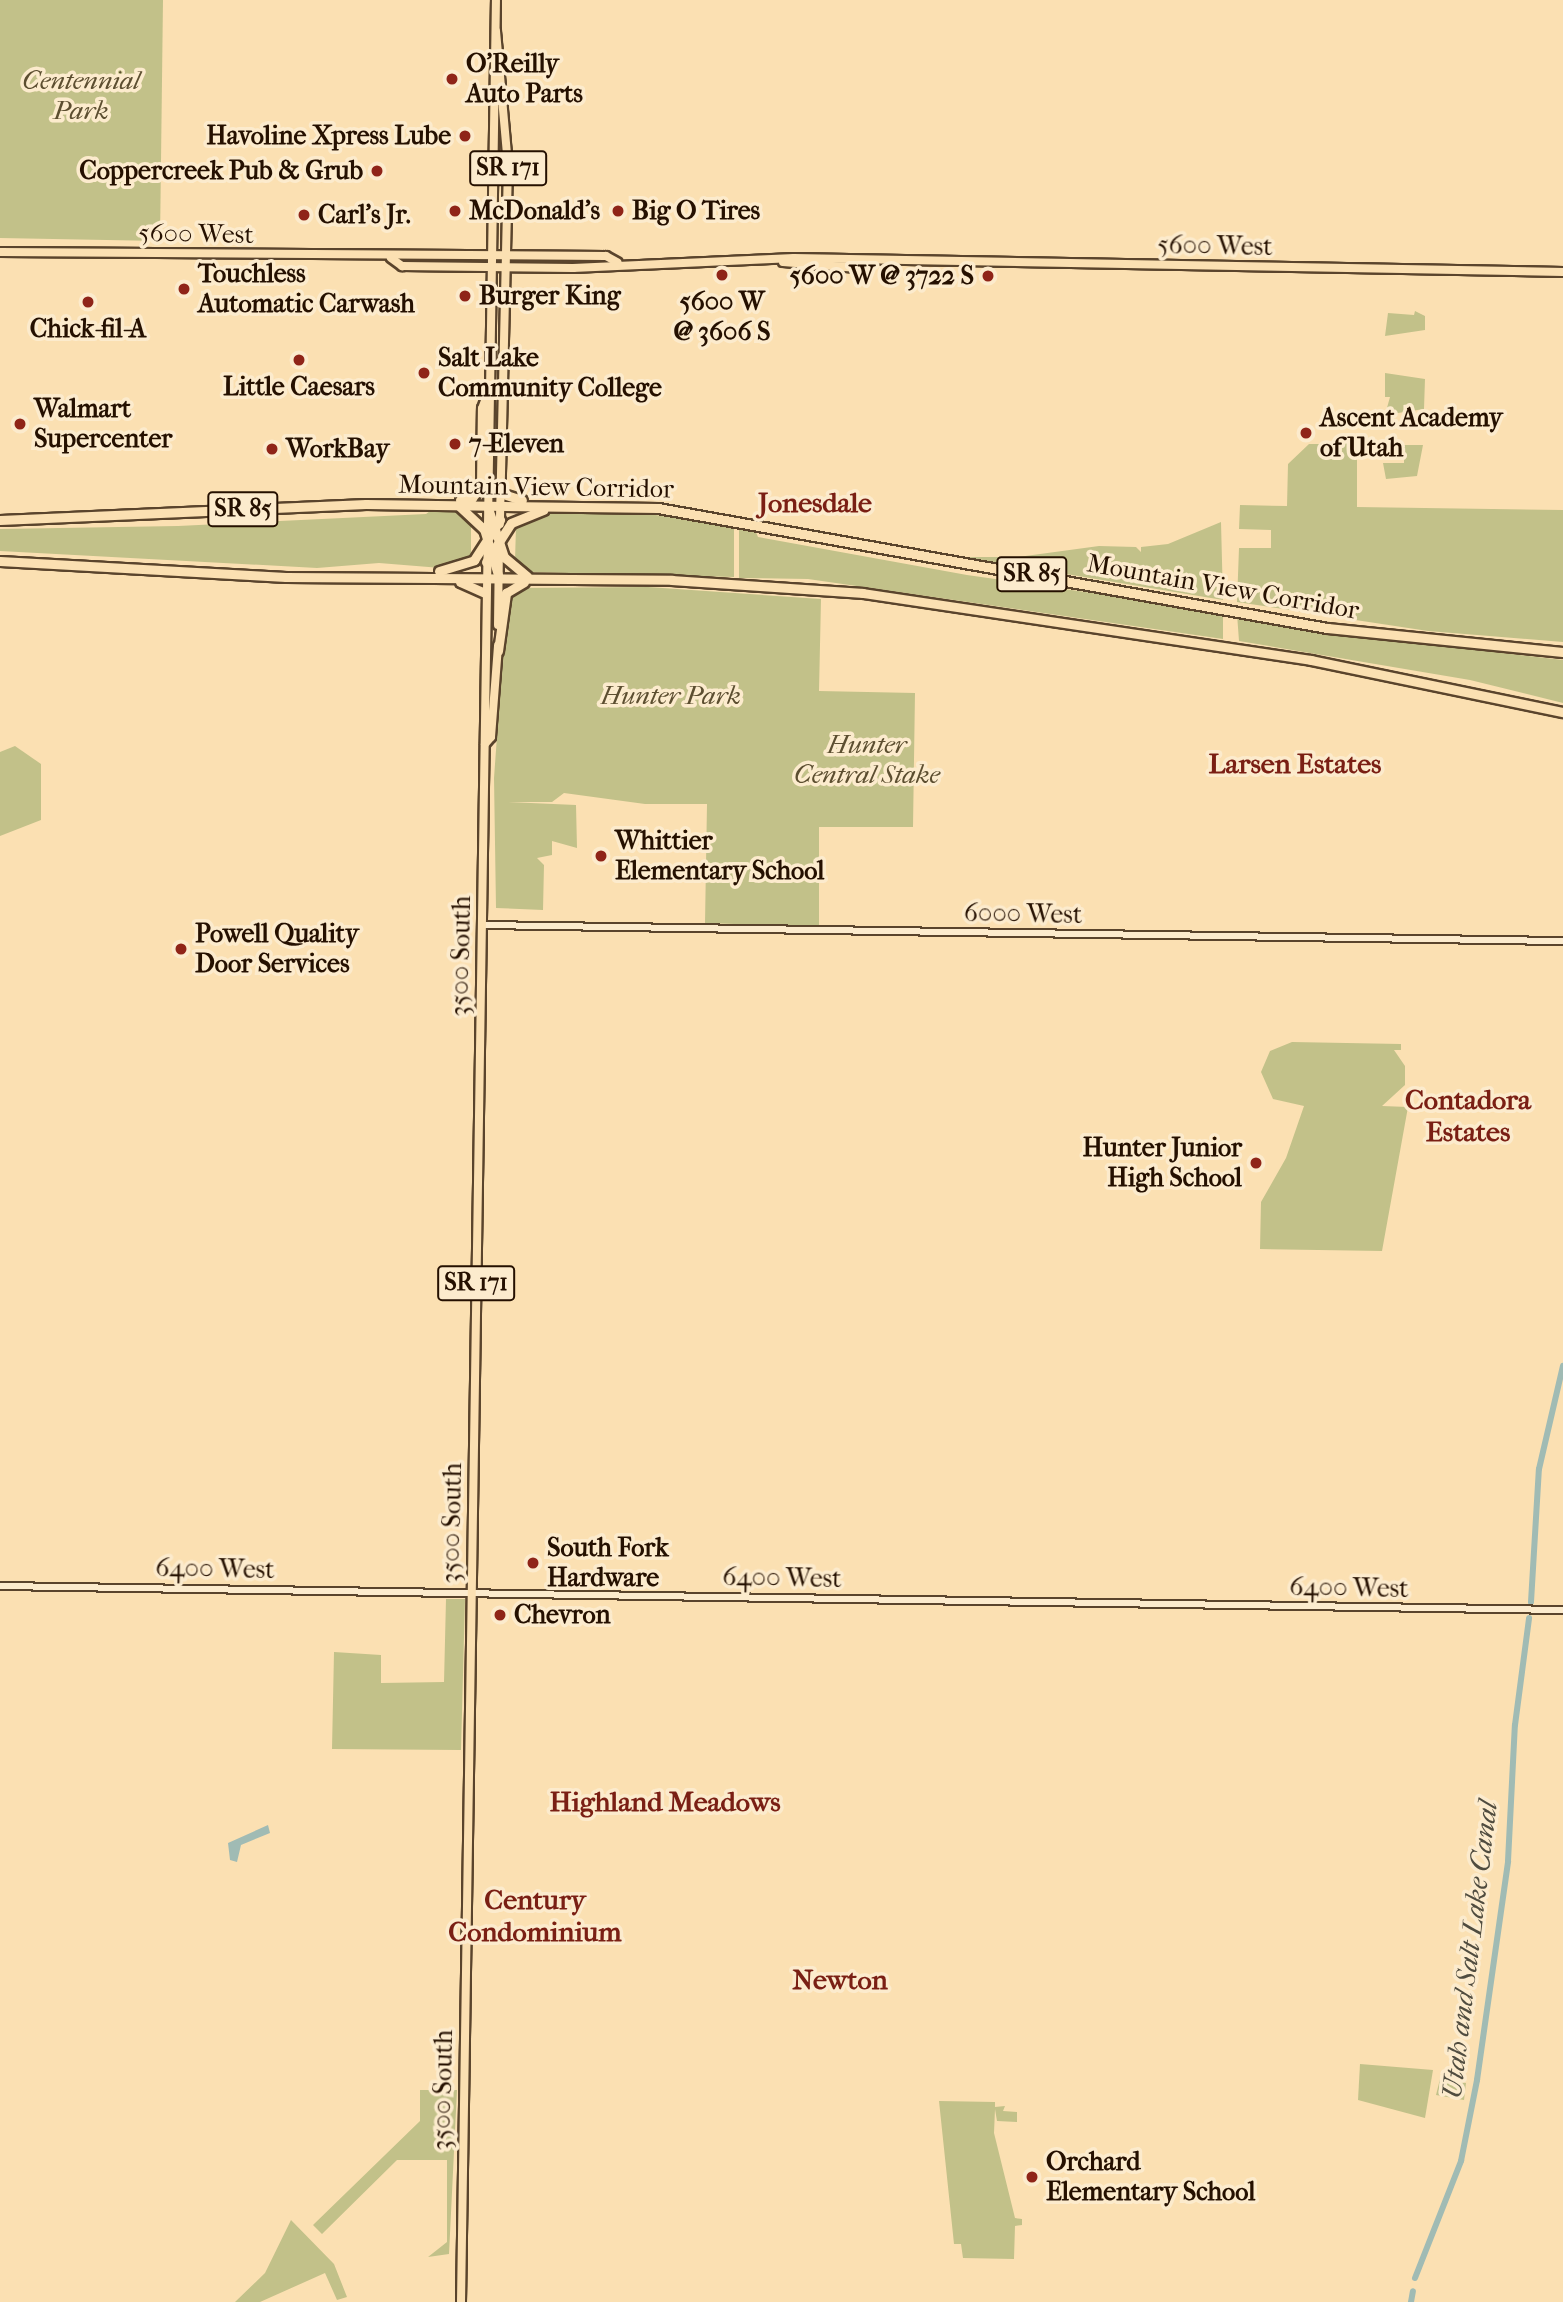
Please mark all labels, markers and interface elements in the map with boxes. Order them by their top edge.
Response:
place label: O'Reilly Auto Parts [466,48,583,110]
park label: Centennial Park [22,65,140,126]
marker: O'Reilly Auto Parts [444,71,460,87]
place label: Havoline Xpress Lube [206,120,451,152]
marker: Havoline Xpress Lube [457,128,473,144]
road number: SR 171 [468,148,548,188]
place label: Coppercreek Pub & Grub [79,155,363,187]
marker: Coppercreek Pub & Grub [369,163,385,179]
place label: McDonald's [469,195,600,227]
place label: Big O Tires [632,195,760,227]
place label: Carl's Jr. [318,199,411,231]
marker: McDonald's [447,203,463,219]
marker: Big O Tires [610,203,626,219]
marker: Carl's Jr. [296,207,312,223]
street label: 5600 West [138,217,254,251]
street label: 5600 West [1157,229,1273,263]
place label: Touchless Automatic Carwash [198,258,415,320]
place label: 5600 W @ 3722 S [790,260,974,292]
marker: 5600 W @ 3606 S [714,267,730,283]
marker: 5600 W @ 3722 S [980,268,996,284]
place label: Burger King [479,280,621,312]
marker: Touchless Automatic Carwash [176,281,192,297]
place label: 5600 W @ 3606 S [673,286,771,348]
marker: Burger King [457,288,473,304]
marker: Chick-fil-A [80,294,96,310]
place label: Chick-fil-A [30,313,146,345]
place label: Salt Lake Community College [438,342,662,404]
marker: Little Caesars [291,352,307,368]
marker: Salt Lake Community College [416,365,432,381]
place label: Little Caesars [223,371,375,403]
place label: Walmart Supercenter [34,393,172,454]
place label: Ascent Academy of Utah [1320,402,1503,464]
marker: Walmart Supercenter [12,416,28,432]
marker: Ascent Academy of Utah [1298,425,1314,441]
place label: 7-Eleven [469,428,564,460]
place label: WorkBay [286,433,389,465]
marker: 7-Eleven [447,436,463,452]
marker: WorkBay [264,441,280,457]
street label: Mountain View Corridor [398,469,674,505]
district label: Jonesdale [758,486,872,520]
road number: SR 85 [206,488,280,530]
street label: Mountain View Corridor [1084,548,1362,626]
road number: SR 85 [995,554,1069,594]
park label: Hunter Park [601,680,741,712]
park label: Hunter Central Stake [794,729,940,790]
district label: Larsen Estates [1209,747,1381,781]
place label: Whittier Elementary School [615,825,824,886]
marker: Whittier Elementary School [593,848,609,864]
street label: 3500 South [444,895,478,1017]
street label: 6000 West [964,897,1082,931]
place label: Powell Quality Door Services [195,918,359,979]
marker: Powell Quality Door Services [173,941,189,957]
district label: Contadora Estates [1405,1083,1531,1149]
place label: Hunter Junior High School [1083,1132,1242,1194]
marker: Hunter Junior High School [1248,1155,1264,1171]
road number: SR 171 [436,1262,516,1303]
street label: 3500 South [435,1462,469,1584]
place label: South Fork Hardware [547,1532,669,1594]
street label: 6400 West [155,1552,275,1586]
marker: South Fork Hardware [525,1555,541,1571]
street label: 6400 West [722,1561,842,1595]
street label: 6400 West [1289,1571,1409,1605]
place label: Chevron [514,1599,611,1631]
marker: Chevron [492,1607,508,1623]
district label: Highland Meadows [549,1785,781,1819]
water label: Utah and Salt Lake Canal [1435,1799,1505,2101]
district label: Century Condominium [448,1883,622,1949]
district label: Newton [792,1963,888,1997]
street label: 3500 South [426,2029,460,2151]
place label: Orchard Elementary School [1046,2146,1255,2208]
marker: Orchard Elementary School [1024,2169,1040,2185]

